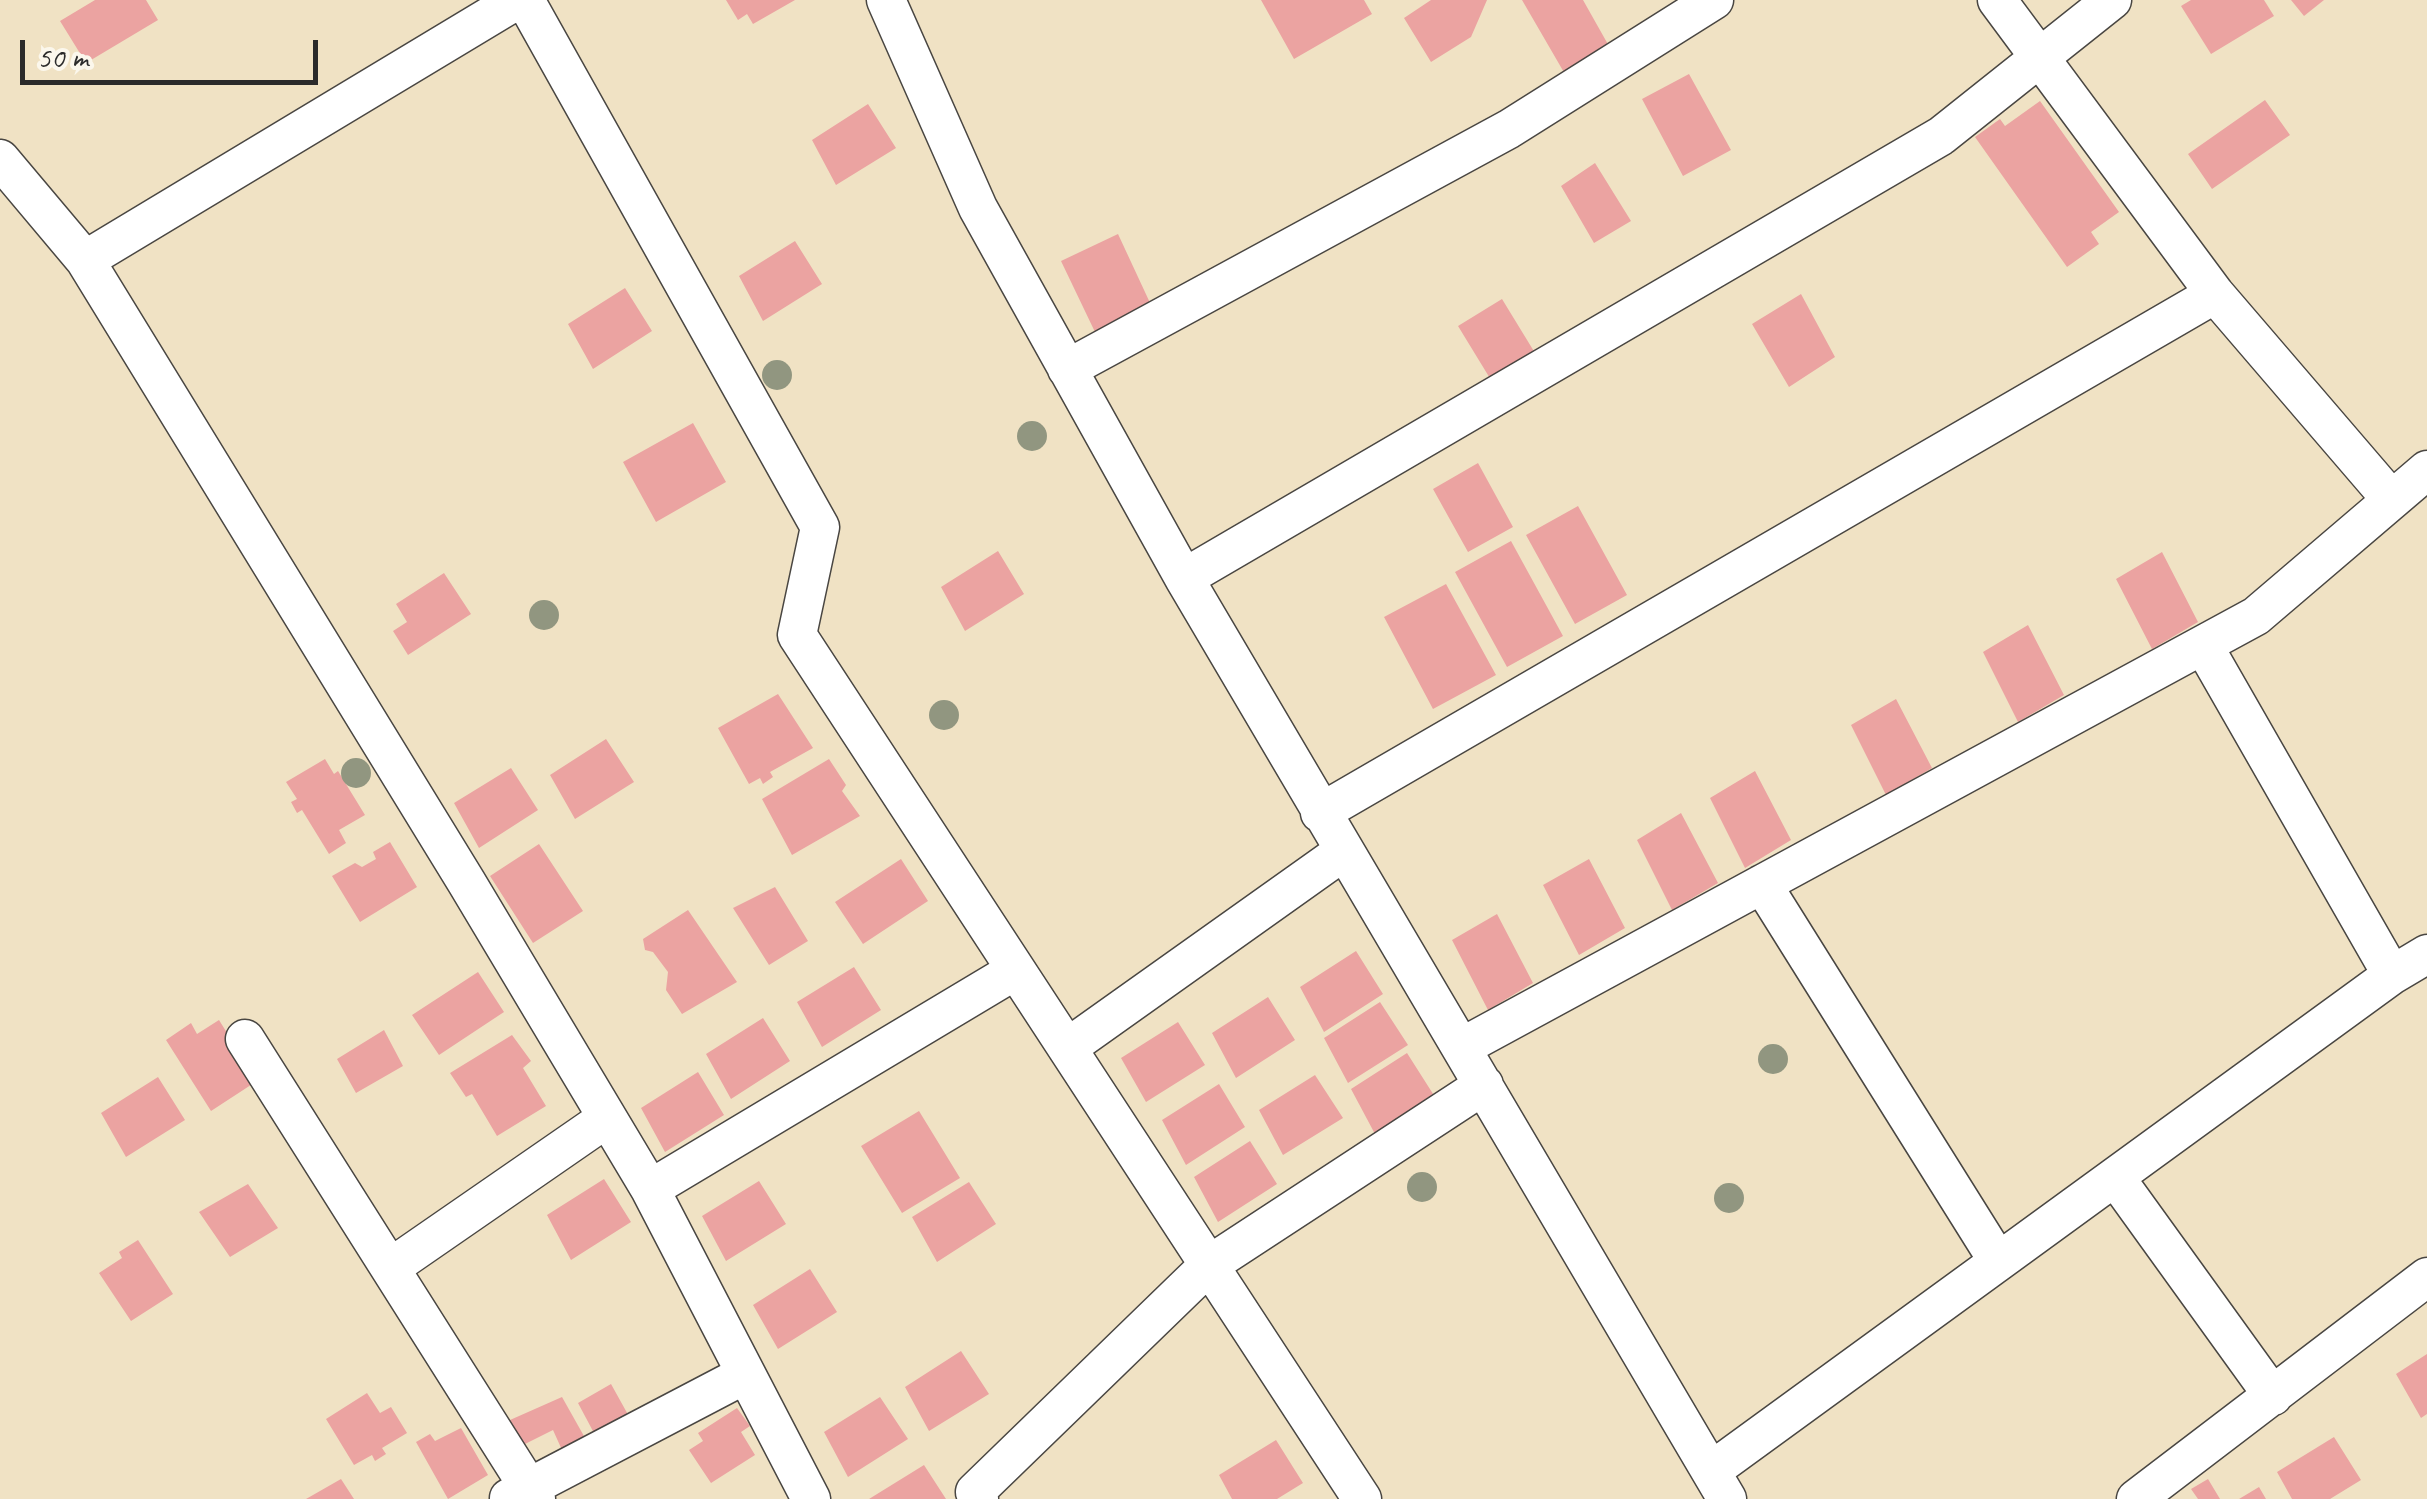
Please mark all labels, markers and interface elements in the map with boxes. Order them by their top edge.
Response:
scale bar [25,20,322,82]
text: 50 m [37,38,88,76]

